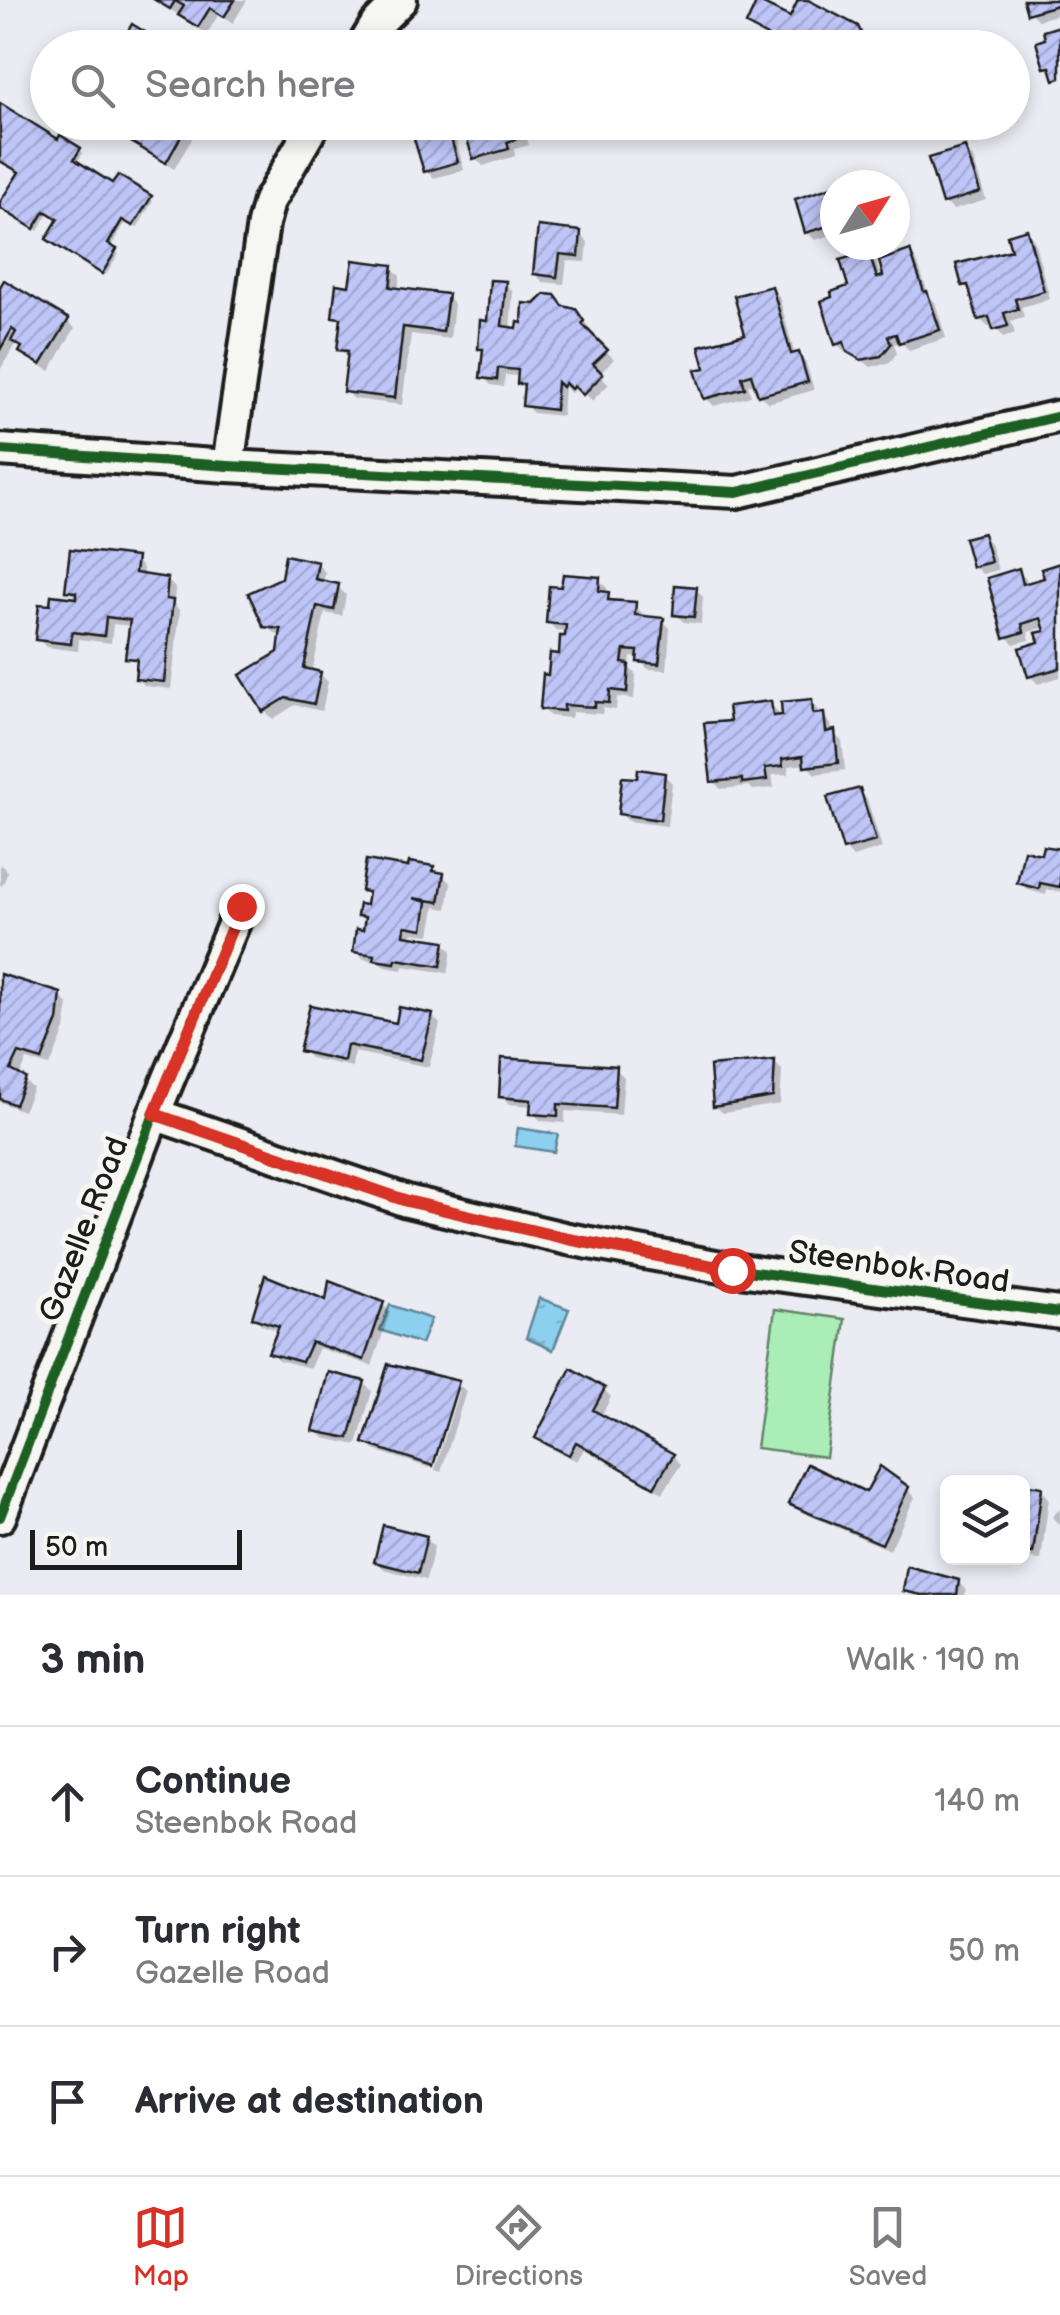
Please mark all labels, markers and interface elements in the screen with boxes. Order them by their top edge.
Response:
search box [30,30,1030,140]
icon: search [65,58,120,113]
text: Search here [145,63,356,108]
north arrow [820,170,910,260]
route end [219,884,265,930]
street label: Gazelle Road [31,1132,138,1328]
street label: Steenbok Road [786,1233,1012,1302]
route start [710,1248,756,1294]
map controls [940,1475,1030,1565]
button: layers [940,1475,1030,1565]
scale bar [30,1525,242,1570]
text: 50 m [45,1531,108,1564]
text: 3 min [40,1635,145,1686]
text: Walk · 190 m [846,1641,1020,1680]
text: Continue [135,1759,291,1804]
icon: ahead [40,1774,95,1829]
text: 140 m [934,1782,1020,1821]
text: Steenbok Road [135,1804,357,1843]
text: Turn right [135,1909,300,1954]
icon: right [40,1924,95,1979]
text: 50 m [948,1932,1020,1971]
text: Gazelle Road [135,1954,330,1993]
icon: arrive [40,2074,95,2129]
text: Arrive at destination [135,2079,484,2124]
tab: Map [133,2200,189,2293]
tab: Directions [454,2200,583,2293]
tab: Saved [849,2200,927,2293]

